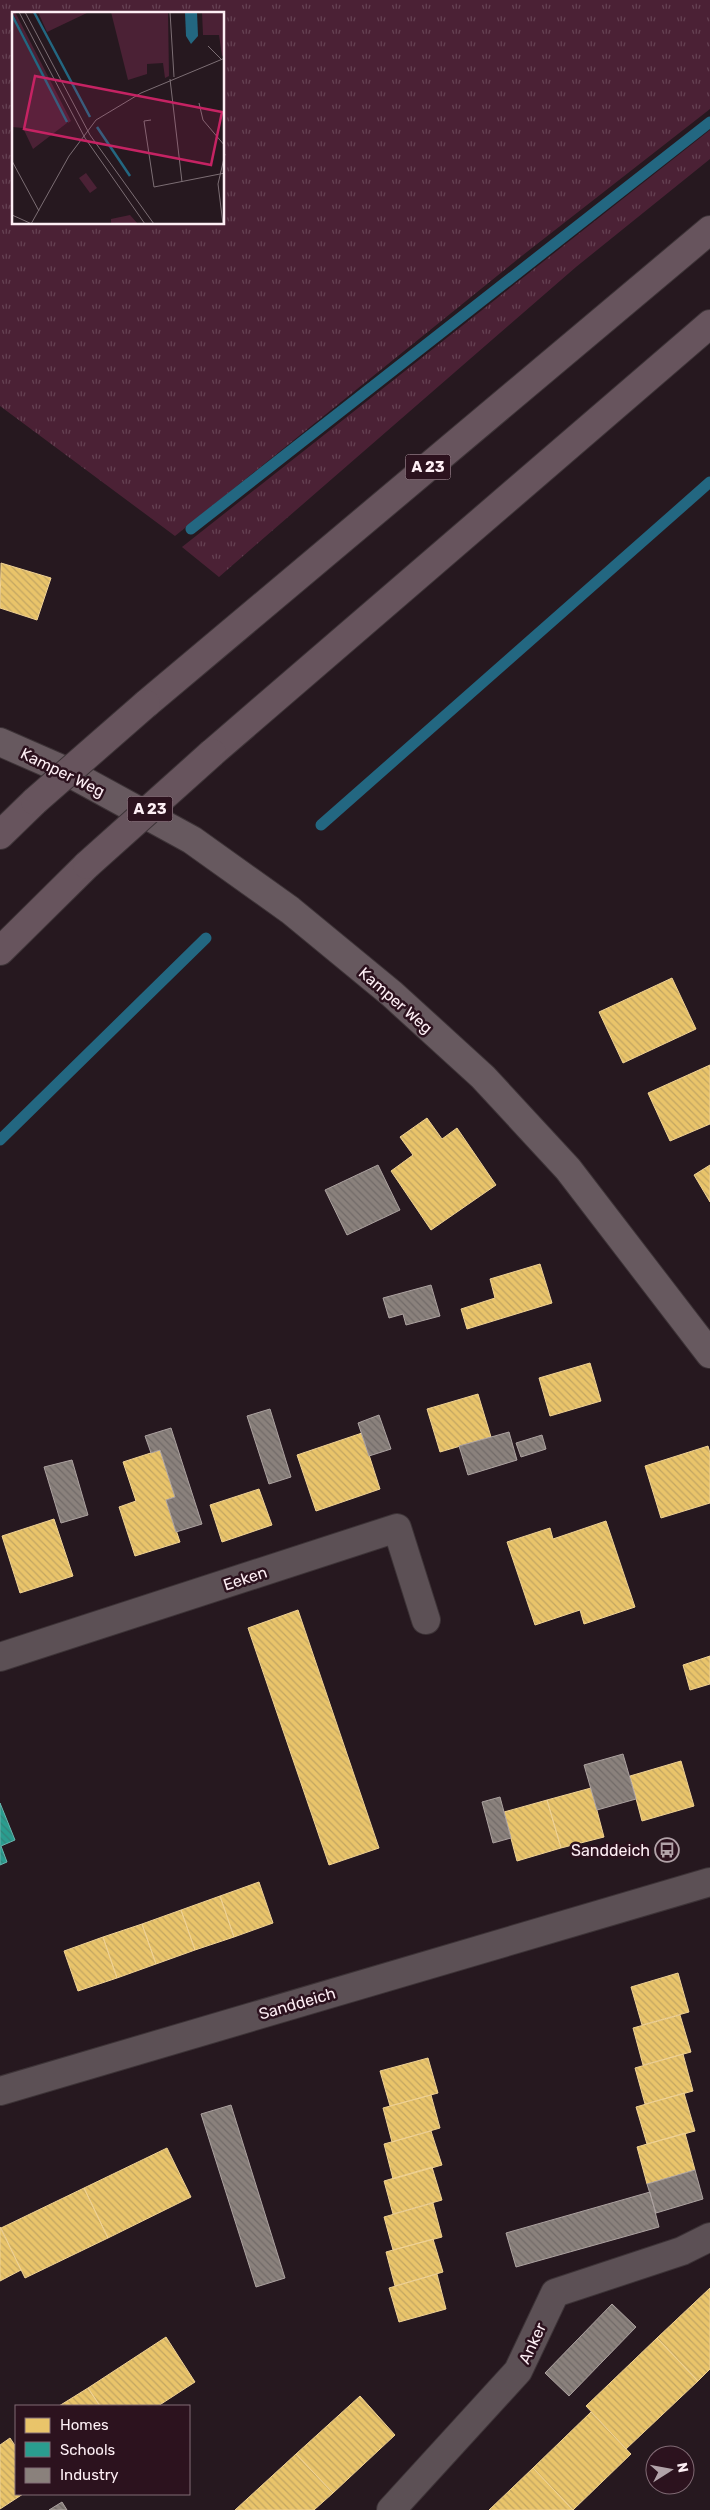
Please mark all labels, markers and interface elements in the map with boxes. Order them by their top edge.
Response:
inset map [12,12,225,225]
road number: A 23 [406,454,450,480]
street label: Kamper Weg [18,744,108,801]
road number: A 23 [128,796,172,822]
street label: Kamper Weg [355,963,436,1038]
street label: Eeken [221,1562,270,1594]
bus stop icon: Sanddeich [654,1837,680,1863]
place label: Sanddeich [571,1841,650,1860]
street label: Sanddeich [257,1983,338,2023]
street label: Anker [515,2320,550,2367]
legend [15,2405,190,2495]
text: Homes [60,2416,109,2434]
text: Schools [60,2441,116,2459]
north arrow [645,2445,695,2495]
text: N [673,2461,692,2474]
text: Industry [60,2466,119,2484]

